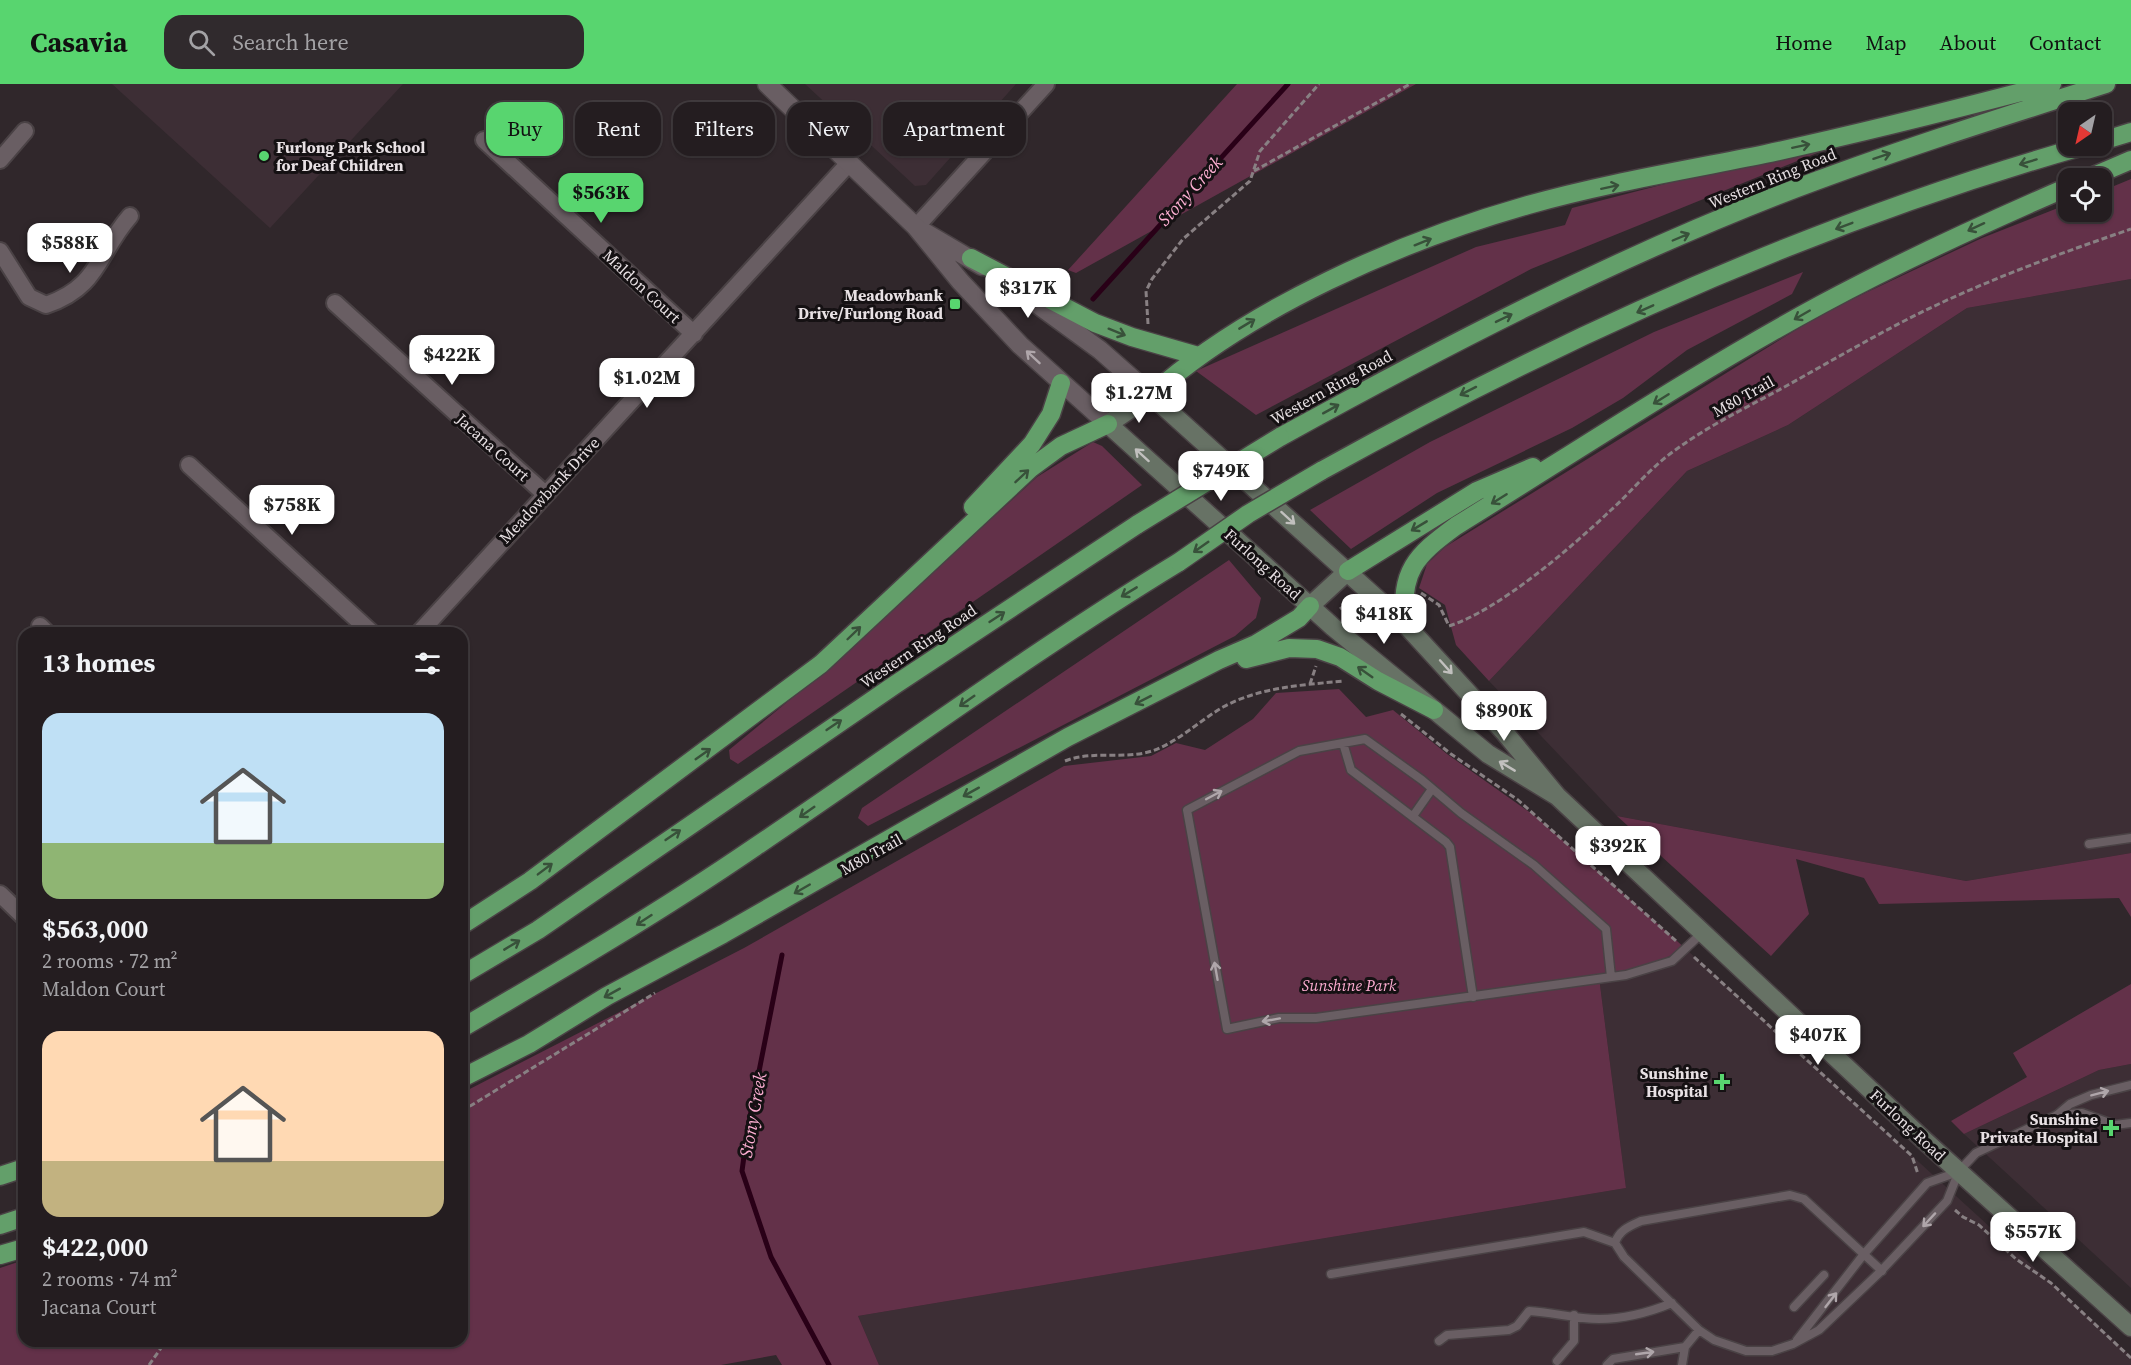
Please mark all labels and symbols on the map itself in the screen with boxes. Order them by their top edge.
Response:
north arrow [2058,102,2112,156]
place label: Furlong Park School for Deaf Children [276,136,425,176]
one-way arrow [1790,140,1810,151]
street label: Western Ring Road [1705,142,1839,214]
marker: Furlong Park School for Deaf Children [257,149,271,163]
water label: Stony Creek [1151,150,1228,231]
one-way arrow [1872,150,1891,161]
one-way arrow [2019,157,2038,168]
pin: $563K [559,173,643,224]
one-way arrow [1600,181,1619,192]
one-way arrow [1835,222,1854,233]
one-way arrow [1968,222,1986,233]
pin: $588K [28,223,112,274]
one-way arrow [1672,230,1690,241]
one-way arrow [1413,236,1432,247]
street label: Maldon Court [598,244,686,328]
pin: $317K [986,268,1070,319]
place label: Meadowbank Drive/Furlong Road [798,284,943,324]
marker: Meadowbank Drive/Furlong Road [948,297,962,311]
one-way arrow [1636,304,1654,315]
one-way arrow [1794,310,1811,322]
one-way arrow [1494,312,1512,324]
one-way arrow [1238,318,1255,330]
one-way arrow [1107,327,1126,338]
pin: $422K [410,335,494,386]
street label: Western Ring Road [1266,344,1396,430]
one-way arrow [1026,350,1041,364]
pin: $1.02M [598,358,696,409]
street label: M80 Trail [1708,370,1778,422]
pin: $1.27M [1090,373,1188,424]
one-way arrow [1459,386,1477,398]
one-way arrow [1653,393,1670,405]
one-way arrow [1322,402,1339,414]
street label: Jacana Court [451,408,535,486]
street label: Meadowbank Drive [494,432,604,548]
one-way arrow [1135,448,1150,462]
pin: $749K [1179,451,1263,502]
one-way arrow [1015,469,1030,483]
pin: $758K [250,485,334,536]
one-way arrow [1491,493,1508,505]
one-way arrow [1281,511,1296,525]
one-way arrow [1411,521,1428,533]
street label: Furlong Road [1220,524,1306,604]
one-way arrow [1193,541,1209,553]
one-way arrow [1121,587,1138,599]
pin: $418K [1342,594,1426,645]
street label: Western Ring Road [855,599,981,693]
one-way arrow [988,611,1004,623]
one-way arrow [846,626,861,640]
one-way arrow [1438,659,1453,674]
one-way arrow [1357,666,1374,678]
pin: $890K [1462,691,1546,742]
one-way arrow [1134,694,1152,706]
one-way arrow [959,695,976,707]
one-way arrow [826,719,843,732]
one-way arrow [694,748,710,760]
one-way arrow [1499,759,1516,771]
one-way arrow [963,786,980,798]
one-way arrow [1205,789,1223,800]
one-way arrow [799,806,815,818]
pin: $392K [1576,826,1660,877]
street label: M80 Trail [836,828,906,880]
one-way arrow [665,829,682,842]
one-way arrow [537,863,553,875]
one-way arrow [794,883,811,895]
one-way arrow [636,914,653,926]
one-way arrow [503,939,520,951]
one-way arrow [1210,962,1221,981]
park label: Sunshine Park [1302,974,1397,996]
one-way arrow [604,988,622,999]
one-way arrow [1261,1015,1281,1026]
pin: $407K [1776,1015,1860,1066]
place label: Sunshine Hospital [1640,1062,1708,1102]
water label: Stony Creek [733,1070,772,1160]
marker: Sunshine Hospital [1713,1073,1731,1091]
street label: Furlong Road [1865,1084,1951,1166]
one-way arrow [2090,1087,2109,1098]
place label: Sunshine Private Hospital [1980,1108,2098,1148]
marker: Sunshine Private Hospital [2102,1119,2120,1137]
one-way arrow [1922,1212,1936,1227]
pin: $557K [1991,1212,2075,1263]
one-way arrow [1824,1292,1837,1308]
one-way arrow [1634,1347,1654,1358]

